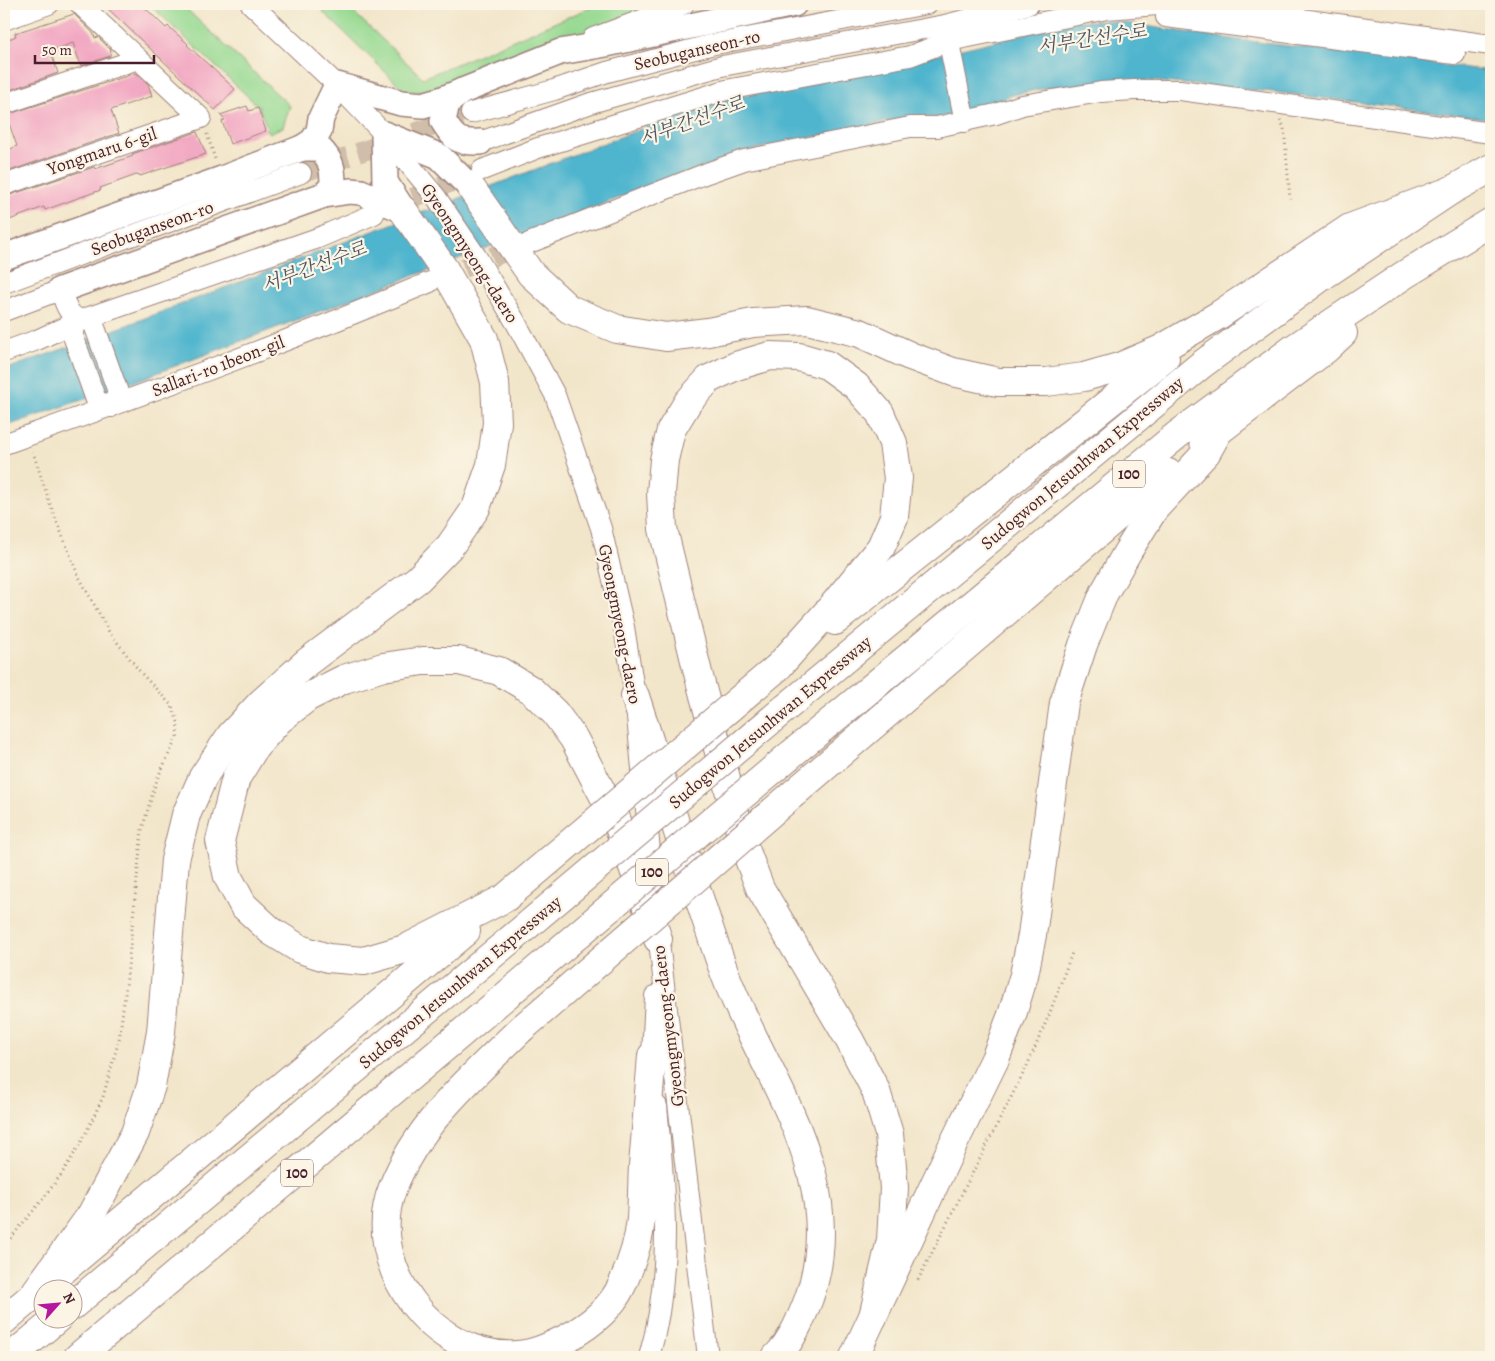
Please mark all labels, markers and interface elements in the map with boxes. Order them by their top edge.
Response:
water label: 서부간선수로 [1036,17,1149,60]
street label: Seobuganseon-ro [632,24,762,76]
scale bar [35,32,154,64]
text: 50 m [42,40,72,60]
water label: 서부간선수로 [636,90,749,152]
street label: Yongmaru 6-gil [43,121,160,181]
street label: Gyeongmyeong-daero [416,178,524,328]
street label: Seobuganseon-ro [87,195,217,261]
water label: 서부간선수로 [258,235,371,299]
street label: Sallari-ro 1beon-gil [148,329,288,402]
street label: Sudogwon Je1sunhwan Expressway [976,370,1189,555]
road number: 100 [1113,460,1145,488]
street label: Gyeongmyeong-daero [593,542,647,706]
street label: Sudogwon Je1sunhwan Expressway [664,629,877,814]
road number: 100 [636,859,668,886]
street label: Sudogwon Je1sunhwan Expressway [354,889,567,1074]
street label: Gyeongmyeong-daero [646,944,690,1108]
road number: 100 [281,1160,313,1186]
north arrow [32,1278,82,1328]
text: N [58,1289,80,1307]

